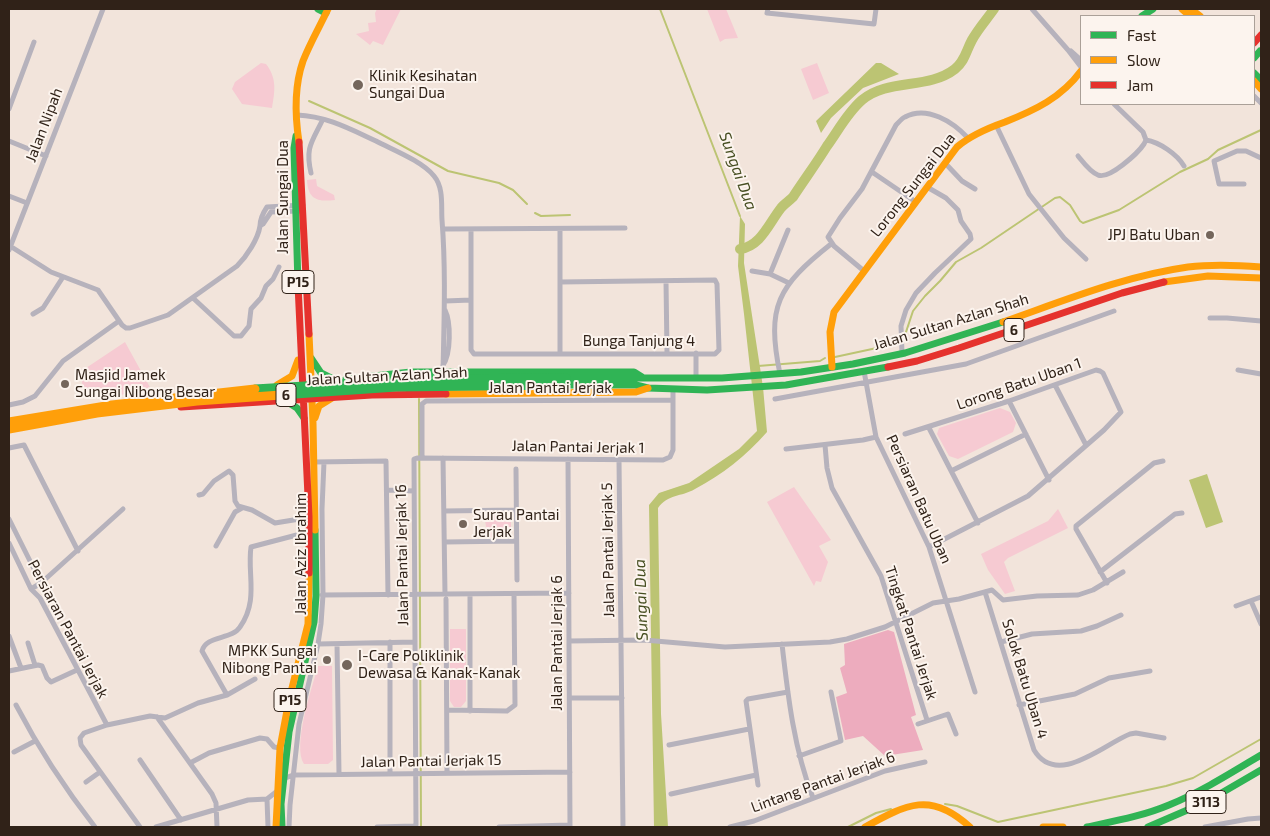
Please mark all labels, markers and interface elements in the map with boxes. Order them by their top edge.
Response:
legend [1080,15,1255,105]
text: Fast [1127,26,1156,44]
text: Slow [1127,51,1161,69]
place label: Klinik Kesihatan Sungai Dua [369,67,477,102]
text: Jam [1127,76,1153,94]
marker: Klinik Kesihatan Sungai Dua [351,78,365,92]
street label: Jalan Nipah [22,85,66,165]
water label: Sungai Dua [715,129,761,213]
street label: Lorong Sungai Dua [867,129,959,241]
street label: Jalan Sungai Dua [274,140,292,254]
place label: JPJ Batu Uban [1108,226,1200,244]
marker: JPJ Batu Uban [1204,229,1216,241]
road number: P15 [282,270,314,294]
street label: Jalan Sultan Azlan Shah [871,290,1031,354]
road number: 6 [1004,318,1024,342]
street label: Bunga Tanjung 4 [583,332,695,350]
street label: Lorong Batu Uban 1 [954,354,1084,414]
street label: Jalan Sultan Azlan Shah [306,363,468,389]
place label: Masjid Jamek Sungai Nibong Besar [75,366,215,401]
marker: Masjid Jamek Sungai Nibong Besar [59,378,71,390]
street label: Jalan Pantai Jerjak [488,379,612,397]
road number: 6 [276,384,296,406]
street label: Persiaran Batu Uban [882,432,956,566]
street label: Jalan Pantai Jerjak 1 [511,437,645,457]
street label: Jalan Pantai Jerjak 5 [598,482,618,618]
street label: Jalan Pantai Jerjak 16 [392,484,412,626]
street label: Jalan Aziz Ibrahim [292,493,310,615]
place label: Surau Pantai Jerjak [473,506,560,541]
marker: Surau Pantai Jerjak [457,518,469,530]
street label: Persiaran Pantai Jerjak [24,557,112,701]
water label: Sungai Dua [630,559,652,641]
street label: Tingkat Pantai Jerjak [881,564,941,702]
street label: Jalan Pantai Jerjak 6 [548,575,566,711]
street label: Solok Batu Uban 4 [998,617,1052,741]
place label: MPKK Sungai Nibong Pantai [222,642,317,677]
place label: I-Care Poliklinik Dewasa & Kanak-Kanak [358,647,520,682]
marker: MPKK Sungai Nibong Pantai [321,654,333,666]
marker: I-Care Poliklinik Dewasa & Kanak-Kanak [340,658,354,672]
road number: P15 [274,688,306,712]
street label: Lintang Pantai Jerjak 6 [749,748,897,816]
street label: Jalan Pantai Jerjak 15 [360,751,502,771]
road number: 3113 [1186,790,1226,814]

